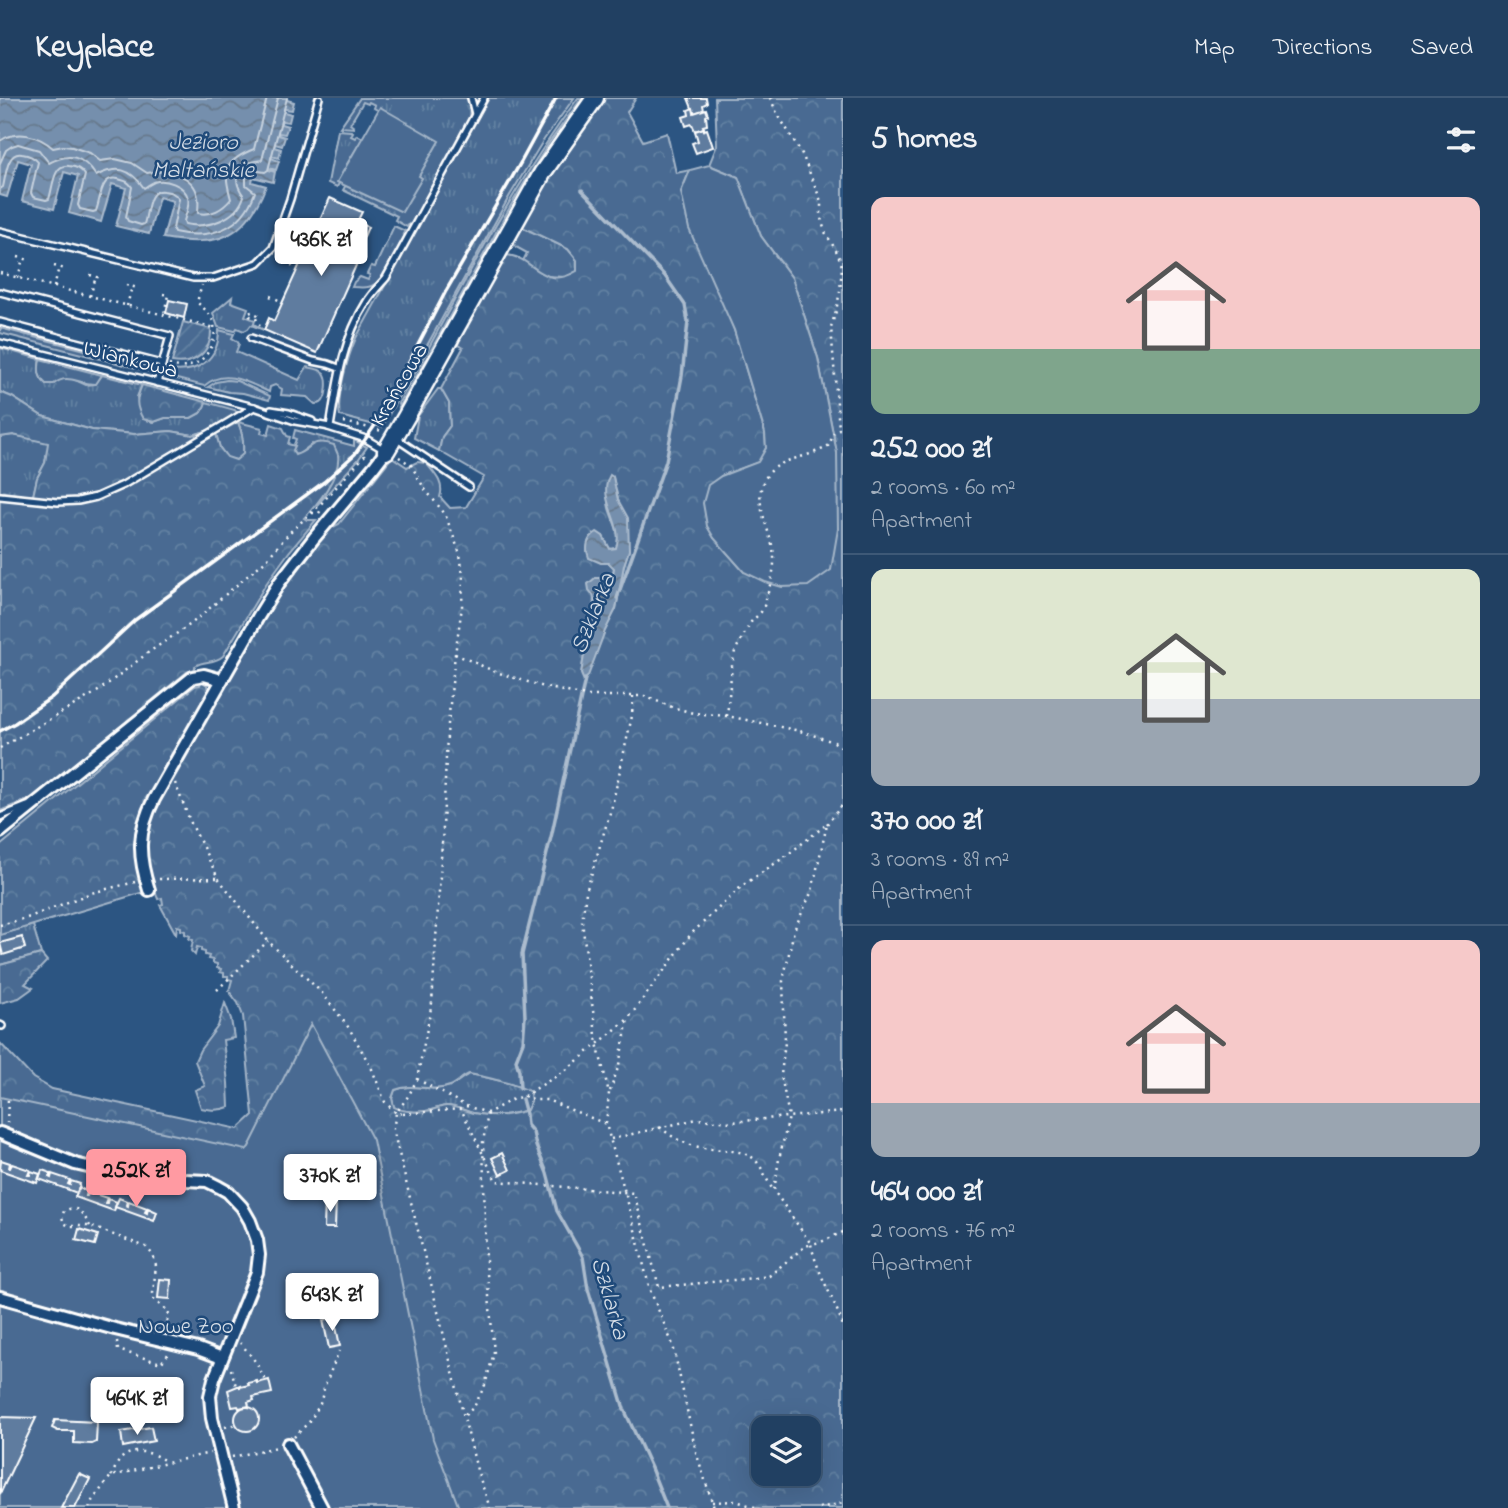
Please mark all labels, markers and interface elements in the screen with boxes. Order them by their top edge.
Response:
text: Keyplace [35,24,154,72]
text: Map [1194,31,1235,66]
text: Directions [1273,31,1372,66]
text: Saved [1410,31,1473,66]
text: 5 homes [871,118,978,162]
icon: filters [1442,121,1480,159]
water label: Jezioro Maltańskie [152,126,255,189]
pin: 436K zł [256,218,386,278]
text: 436K zł [291,224,351,257]
icon: home [1113,243,1239,369]
street label: Wiankowa [80,333,181,388]
street label: Krańcowa [363,337,437,433]
text: 252 000 zł [871,428,991,472]
text: 2 rooms · 60 m² [871,472,1016,505]
text: Apartment [871,505,972,538]
water label: Szklarka [562,568,627,659]
icon: home [1113,615,1239,741]
text: 370 000 zł [871,800,982,844]
text: 3 rooms · 89 m² [871,844,1009,877]
text: Apartment [871,877,972,910]
icon: home [1113,986,1239,1112]
pin: 252K zł [71,1150,201,1209]
pin: 370K zł [265,1154,395,1214]
text: 252K zł [102,1155,170,1188]
text: 370K zł [300,1160,360,1193]
text: 464 000 zł [871,1171,982,1215]
text: 2 rooms · 76 m² [871,1215,1015,1248]
text: Apartment [871,1248,972,1281]
water label: Szklarka [580,1254,637,1345]
pin: 643K zł [267,1274,397,1333]
text: 643K zł [302,1279,362,1312]
park label: Nowe Zoo [138,1311,234,1344]
pin: 464K zł [72,1378,202,1437]
text: 464K zł [107,1383,167,1416]
map controls [751,1416,821,1486]
button: layers [751,1416,821,1486]

